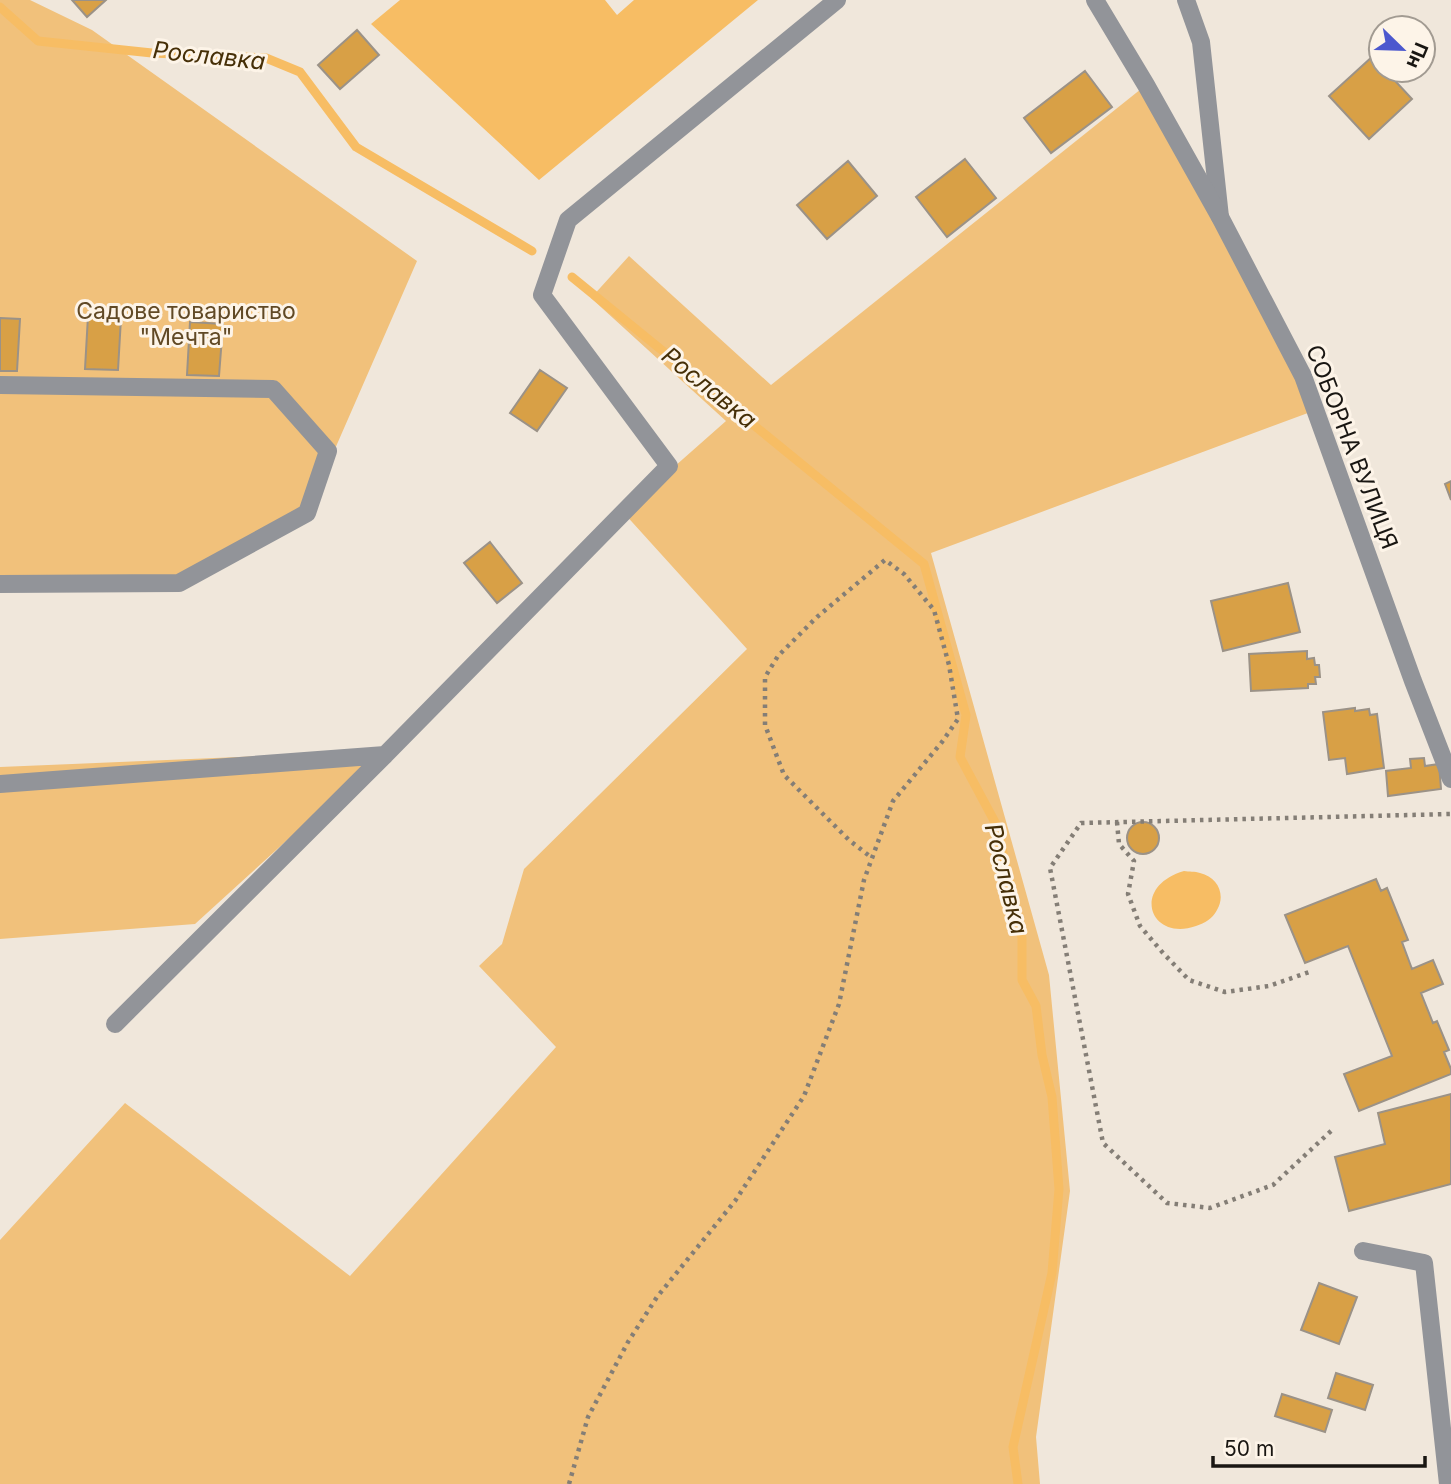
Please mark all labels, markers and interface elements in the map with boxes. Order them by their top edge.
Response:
north arrow [1367,14,1437,84]
water label: Рославка [151,35,267,76]
text: Пн [1402,39,1433,72]
park label: Садове товариство "Мечта" [76,297,296,351]
water label: Рославка [656,341,762,435]
street label: СОБОРНА ВУЛИЦЯ [1300,341,1404,553]
water label: Рославка [979,820,1034,937]
scale bar [1213,1424,1425,1468]
text: 50 m [1224,1436,1274,1461]

